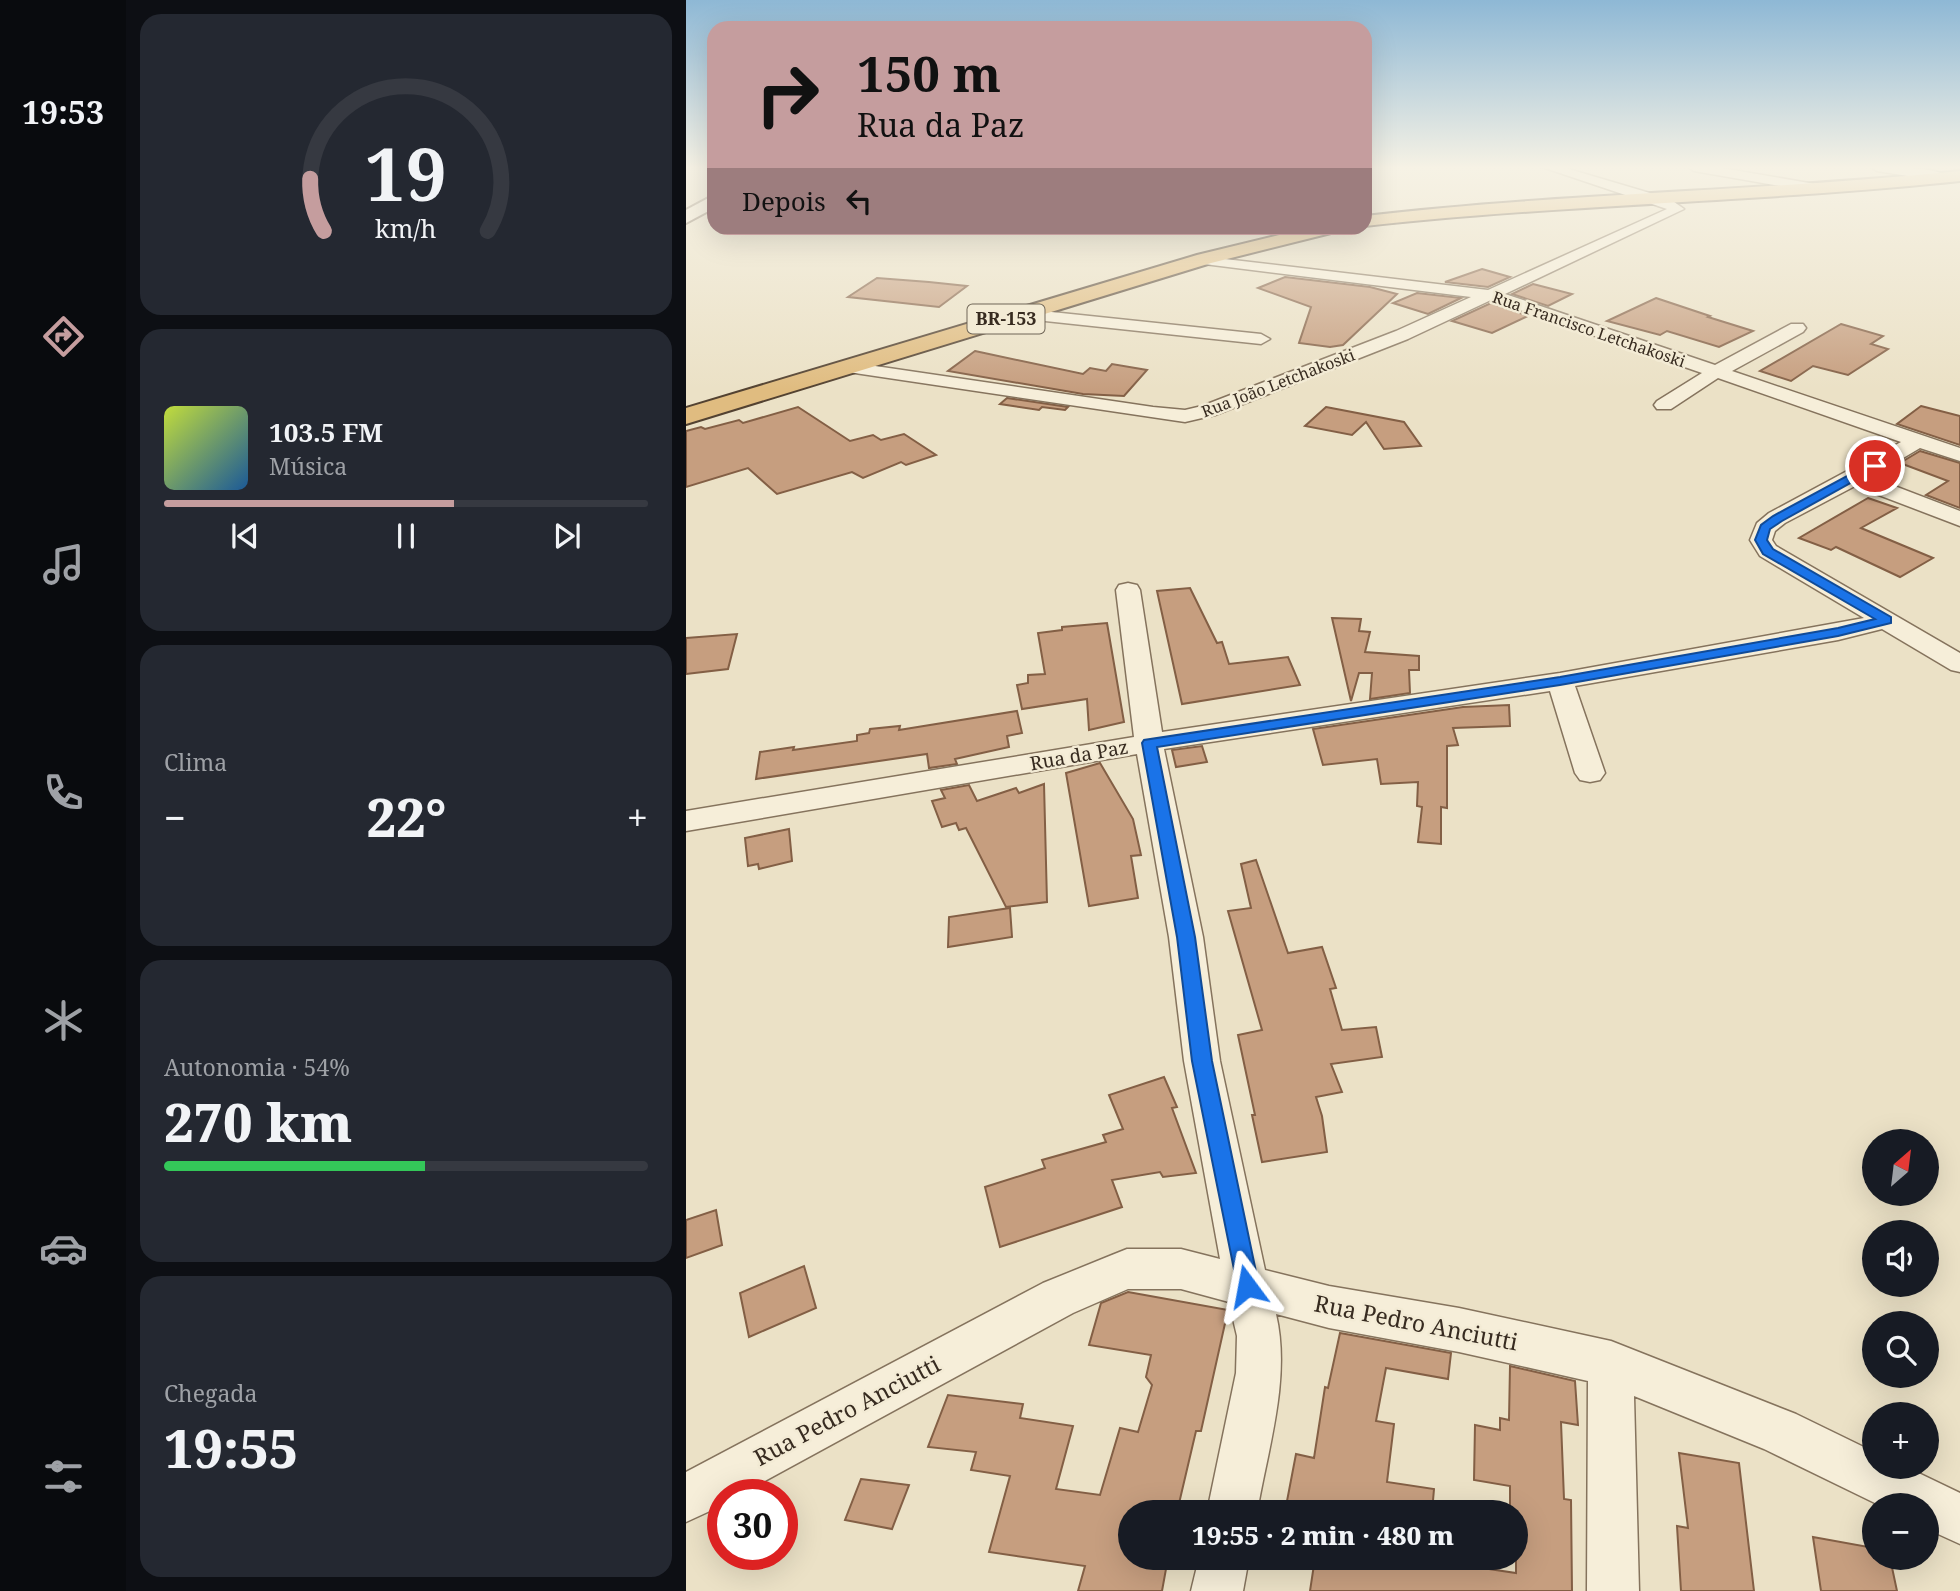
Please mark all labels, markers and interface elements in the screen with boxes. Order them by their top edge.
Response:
text: 150 m [857,40,1001,106]
icon: right [742,49,833,140]
text: 19:53 [22,90,104,133]
text: Rua da Paz [857,103,1024,146]
text: 19 [365,123,447,222]
icon: left [840,182,878,220]
text: Depois [742,183,826,219]
text: km/h [375,211,437,245]
street label: Rua Francisco Letchakoski [1490,286,1688,372]
road number: BR-153 [968,304,1044,334]
icon: directions [39,312,88,361]
street label: Rua João Letchakoski [1198,344,1358,422]
text: 103.5 FM [269,414,383,450]
pin [1845,436,1905,496]
icon: arrive [1856,447,1894,485]
text: Música [269,450,347,482]
icon: previous [226,517,264,555]
icon: pause [387,517,425,555]
icon: next [548,517,586,555]
icon: music [39,540,88,589]
street label: Rua da Paz [1028,734,1130,776]
text: Clima [164,746,227,778]
icon: phone [39,768,88,817]
text: 22° [366,781,446,852]
text: − [164,791,186,843]
text: + [627,791,648,843]
icon: climate [39,996,88,1045]
text: Autonomia · 54% [164,1051,350,1083]
text: 270 km [164,1086,352,1157]
north arrow [1862,1129,1939,1206]
map controls [1862,1129,1939,1570]
button: sound [1862,1220,1939,1297]
icon: car [39,1224,88,1273]
position arrow [1210,1249,1284,1323]
street label: Rua Pedro Anciutti [1312,1287,1521,1358]
button: search [1862,1311,1939,1388]
street label: Rua Pedro Anciutti [748,1347,946,1473]
text: Chegada [164,1377,257,1409]
button: + [1862,1402,1939,1479]
text: 19:55 [164,1412,298,1483]
icon: filters [39,1452,88,1501]
speed limit sign: 30 [707,1479,798,1570]
button: − [1862,1493,1939,1570]
text: 19:55 · 2 min · 480 m [1192,1517,1454,1553]

